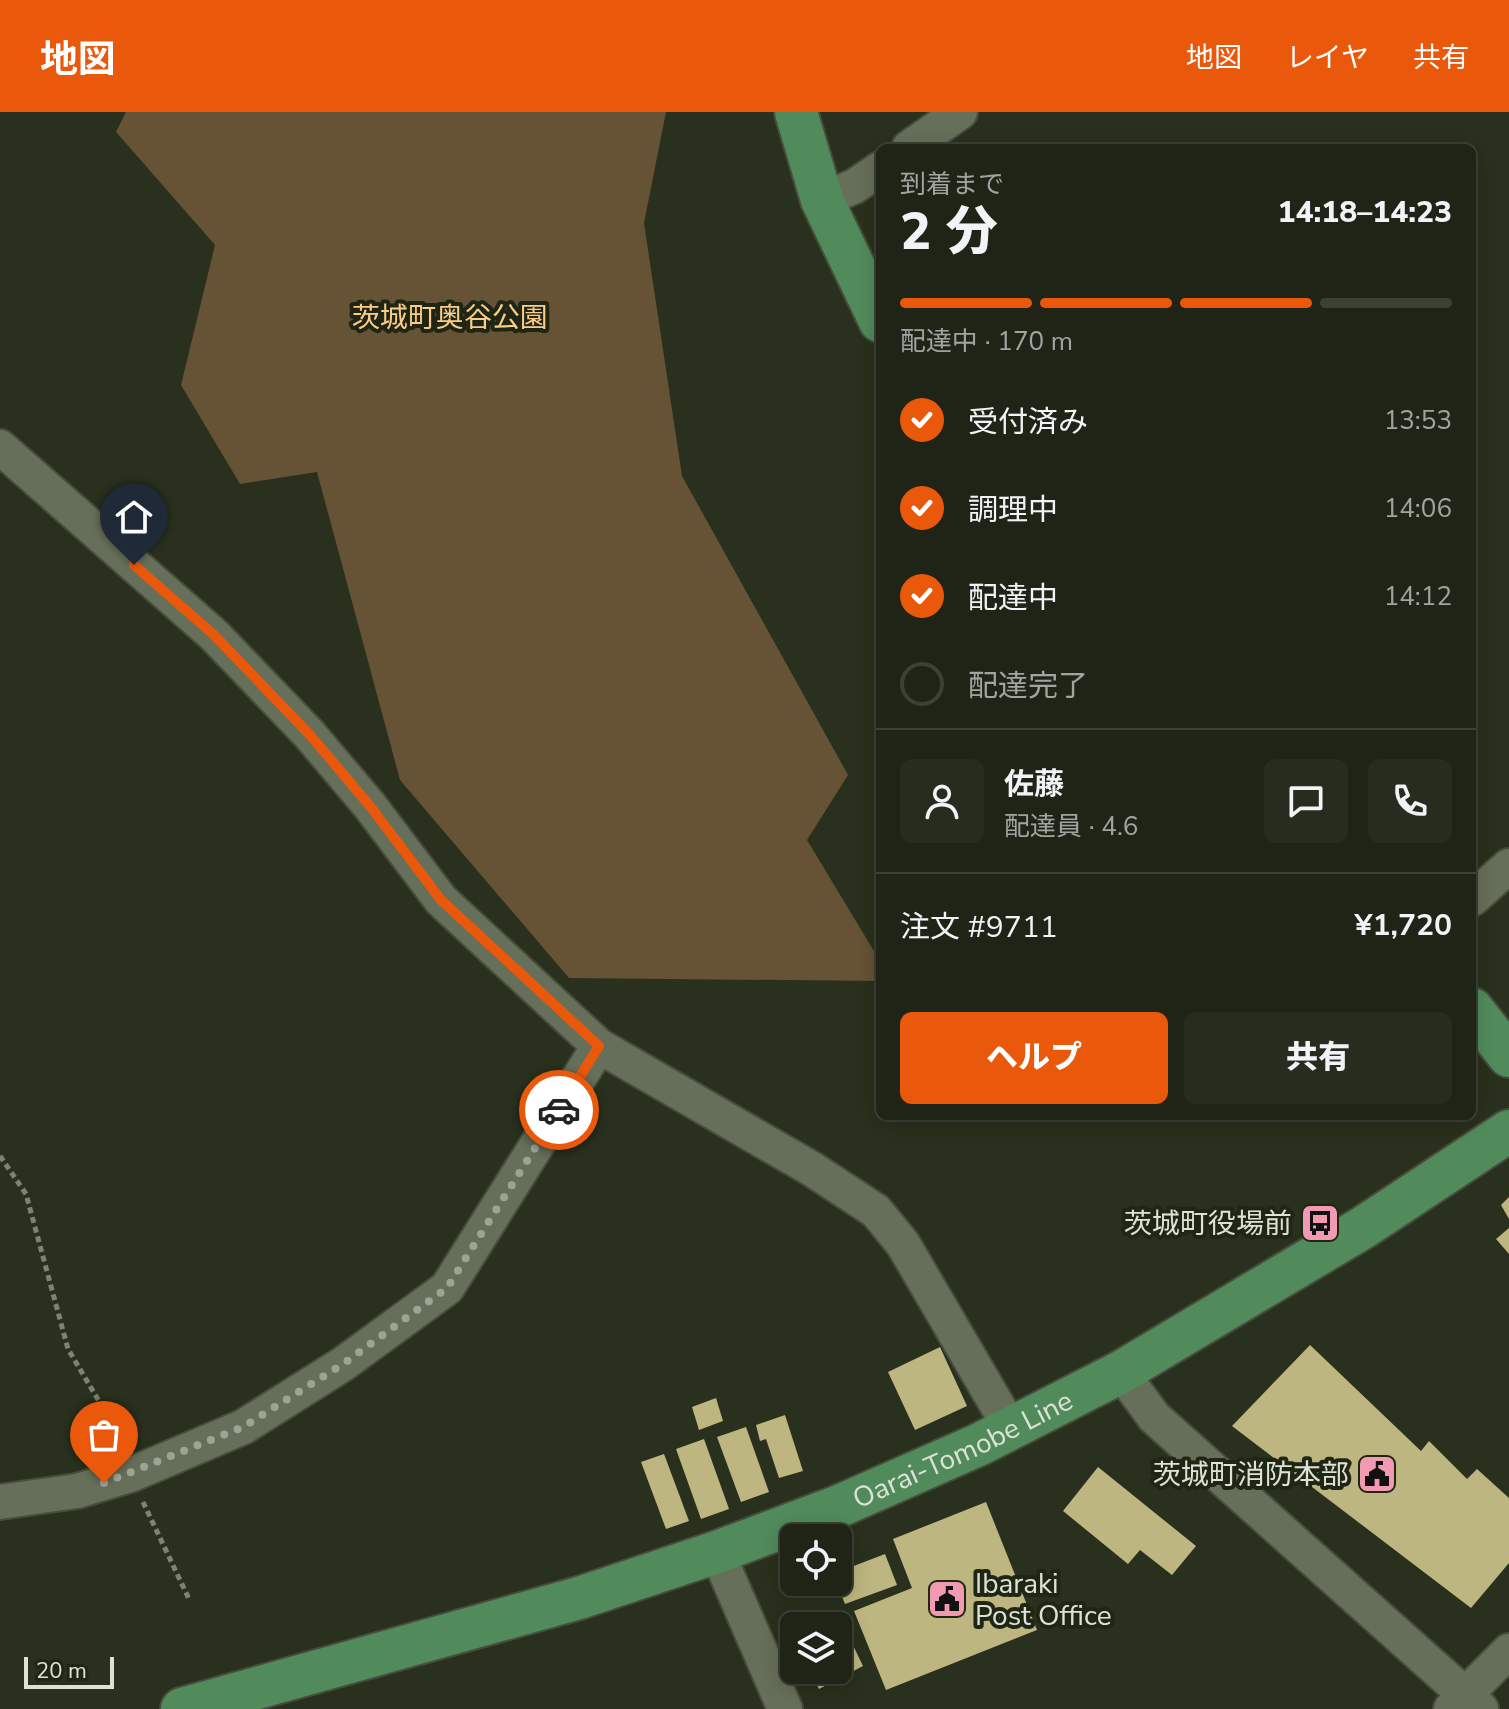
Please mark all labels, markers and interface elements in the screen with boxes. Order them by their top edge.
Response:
text: 地図 [40,34,116,85]
text: 地図 [1186,39,1242,77]
text: レイヤ [1286,39,1369,77]
text: 共有 [1413,39,1469,77]
text: 到着まで [900,167,1004,202]
text: 14:18–14:23 [1277,192,1452,233]
text: 2 分 [900,196,998,267]
park label: 茨城町奥谷公園 [352,299,548,337]
text: 配達中 · 170 m [900,324,1073,359]
icon: check [900,398,944,442]
text: 受付済み [968,402,1088,443]
text: 13:53 [1384,403,1452,438]
pin [100,483,168,565]
icon: check [900,486,944,530]
text: 調理中 [968,490,1058,531]
text: 14:06 [1384,491,1452,526]
icon: home [112,495,156,539]
icon: check [900,574,944,618]
text: 配達中 [968,578,1058,619]
text: 14:12 [1384,579,1452,614]
text: 配達完了 [968,666,1088,707]
button: person [900,759,984,843]
button: chat [1264,759,1348,843]
button: phone [1368,759,1452,843]
text: 佐藤 [1004,764,1064,805]
text: 配達員 · 4.6 [1004,809,1138,844]
text: ¥1,720 [1355,905,1452,946]
text: 注文 #9711 [900,907,1058,948]
button: ヘルプ [900,1012,1168,1104]
button: 共有 [1184,1012,1452,1104]
courier [519,1070,599,1150]
icon: car [537,1088,581,1132]
bus stop icon: 茨城町役場前 [1299,1202,1341,1244]
place label: 茨城町役場前 [1124,1205,1292,1243]
street label: Oarai-Tomobe Line [847,1382,1079,1518]
pin [70,1401,138,1483]
icon: bag [82,1413,126,1457]
public building icon: 茨城町消防本部 [1356,1453,1398,1495]
place label: 茨城町消防本部 [1153,1456,1349,1494]
map controls [780,1524,852,1684]
button: locate [780,1524,852,1596]
place label: Ibaraki Post Office [975,1565,1112,1635]
public building icon: Ibaraki Post Office [926,1578,968,1620]
button: layers [780,1612,852,1684]
scale bar [24,1653,114,1689]
text: 20 m [36,1656,87,1686]

